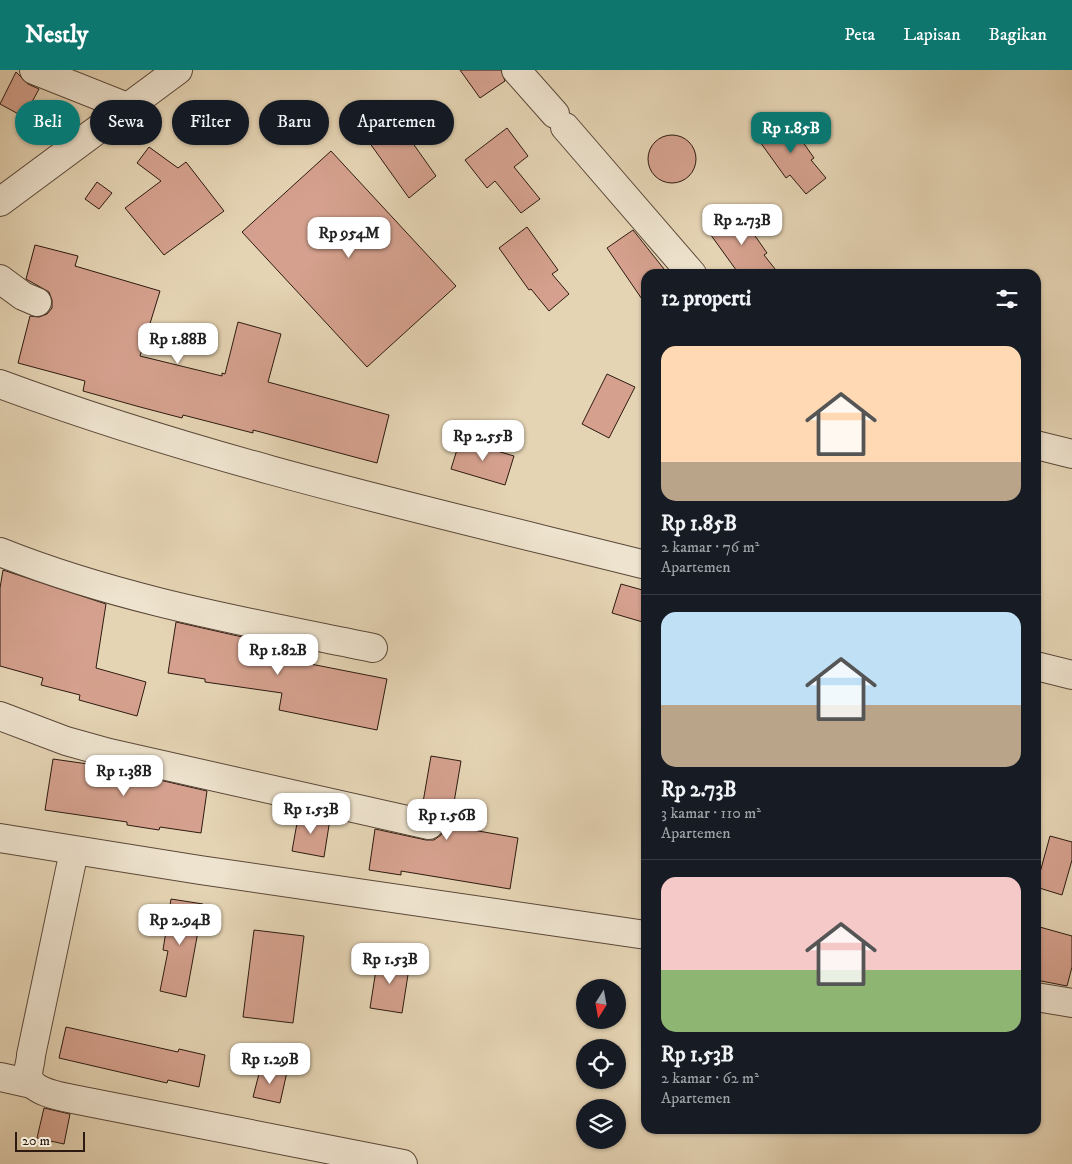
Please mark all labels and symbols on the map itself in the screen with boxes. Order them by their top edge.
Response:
pin: Rp 1.85B [739,112,843,154]
pin: Rp 2.73B [690,204,794,246]
pin: Rp 954M [303,216,395,259]
pin: Rp 1.88B [126,322,230,365]
pin: Rp 2.55B [431,420,535,462]
pin: Rp 1.82B [226,634,330,676]
pin: Rp 1.38B [72,754,176,797]
pin: Rp 1.53B [259,792,363,835]
pin: Rp 1.56B [395,798,499,841]
pin: Rp 2.94B [128,904,232,946]
pin: Rp 1.53B [338,942,442,985]
north arrow [576,979,626,1029]
pin: Rp 1.29B [218,1042,322,1085]
scale bar [15,1129,85,1152]

